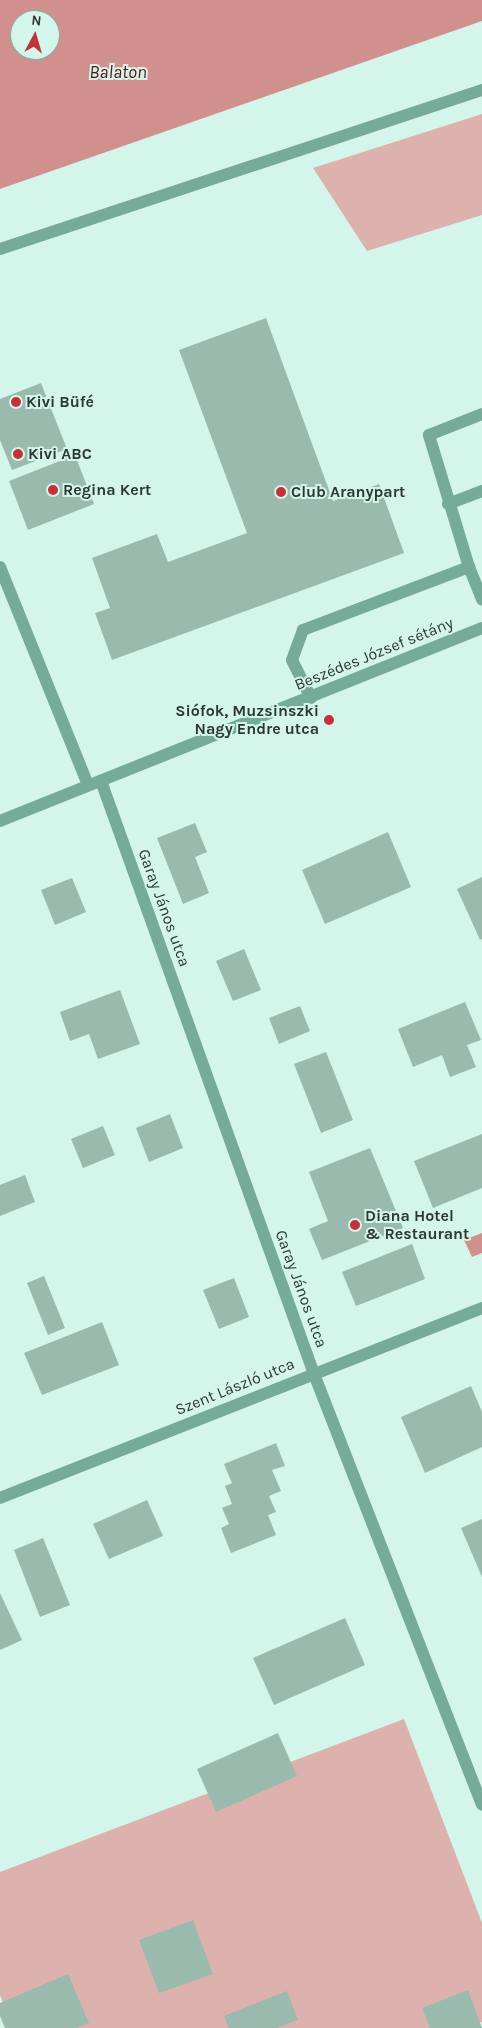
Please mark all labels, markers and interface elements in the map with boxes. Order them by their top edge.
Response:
north arrow [10,10,60,60]
text: N [31,12,42,30]
water label: Balaton [89,61,147,83]
place label: Kivi Büfé [26,392,94,412]
marker: Kivi Büfé [10,396,22,408]
place label: Kivi ABC [28,444,92,464]
marker: Kivi ABC [12,448,24,460]
place label: Regina Kert [63,480,151,500]
place label: Club Aranypart [291,482,405,502]
marker: Regina Kert [47,484,59,496]
marker: Club Aranypart [275,486,287,498]
street label: Beszédes József sétány [292,613,456,695]
place label: Siófok, Muzsinszki Nagy Endre utca [175,701,319,739]
marker: Siófok, Muzsinszki Nagy Endre utca [323,714,335,726]
street label: Garay János utca [134,847,194,969]
place label: Diana Hotel & Restaurant [365,1206,469,1244]
marker: Diana Hotel & Restaurant [349,1219,361,1231]
street label: Garay János utca [271,1228,331,1350]
street label: Szent László utca [173,1354,297,1420]

